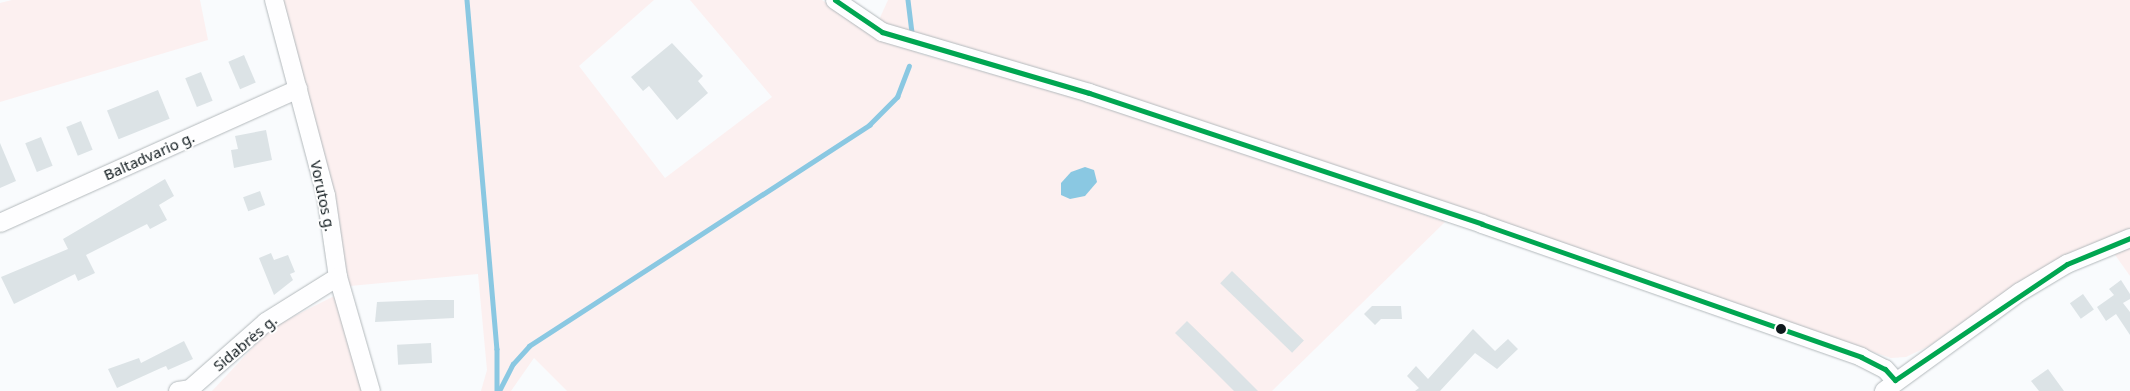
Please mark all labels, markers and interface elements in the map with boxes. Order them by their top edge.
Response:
street label: Baltadvario g. [101,128,197,184]
street label: Vorutos g. [307,159,339,233]
street label: Sidabrės g. [209,311,281,375]
unlabelled marker [1776,324,1786,334]

